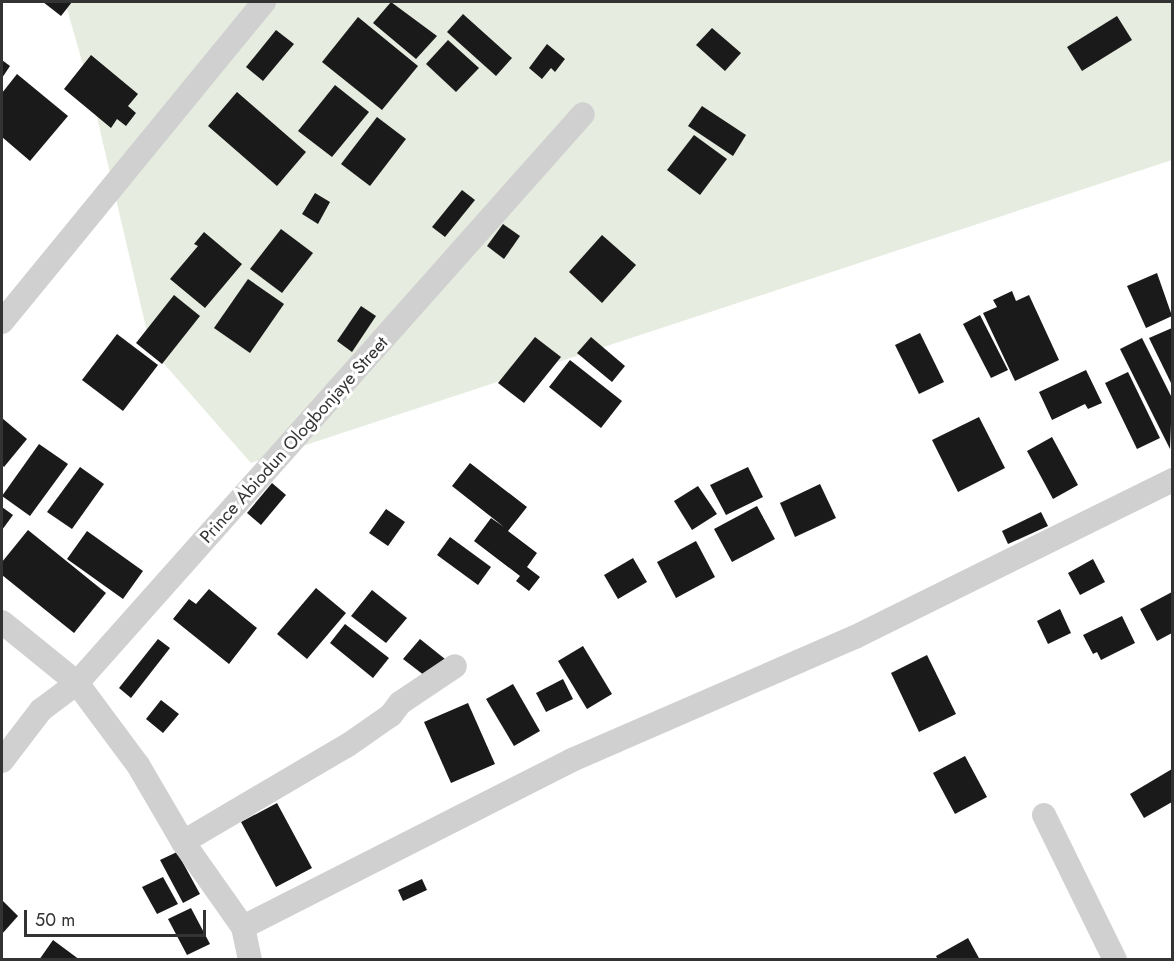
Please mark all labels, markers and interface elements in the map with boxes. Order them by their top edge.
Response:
street label: Prince Abiodun Ologbonjaye Street [195,332,393,548]
scale bar [27,898,208,936]
text: 50 m [35,907,75,933]

